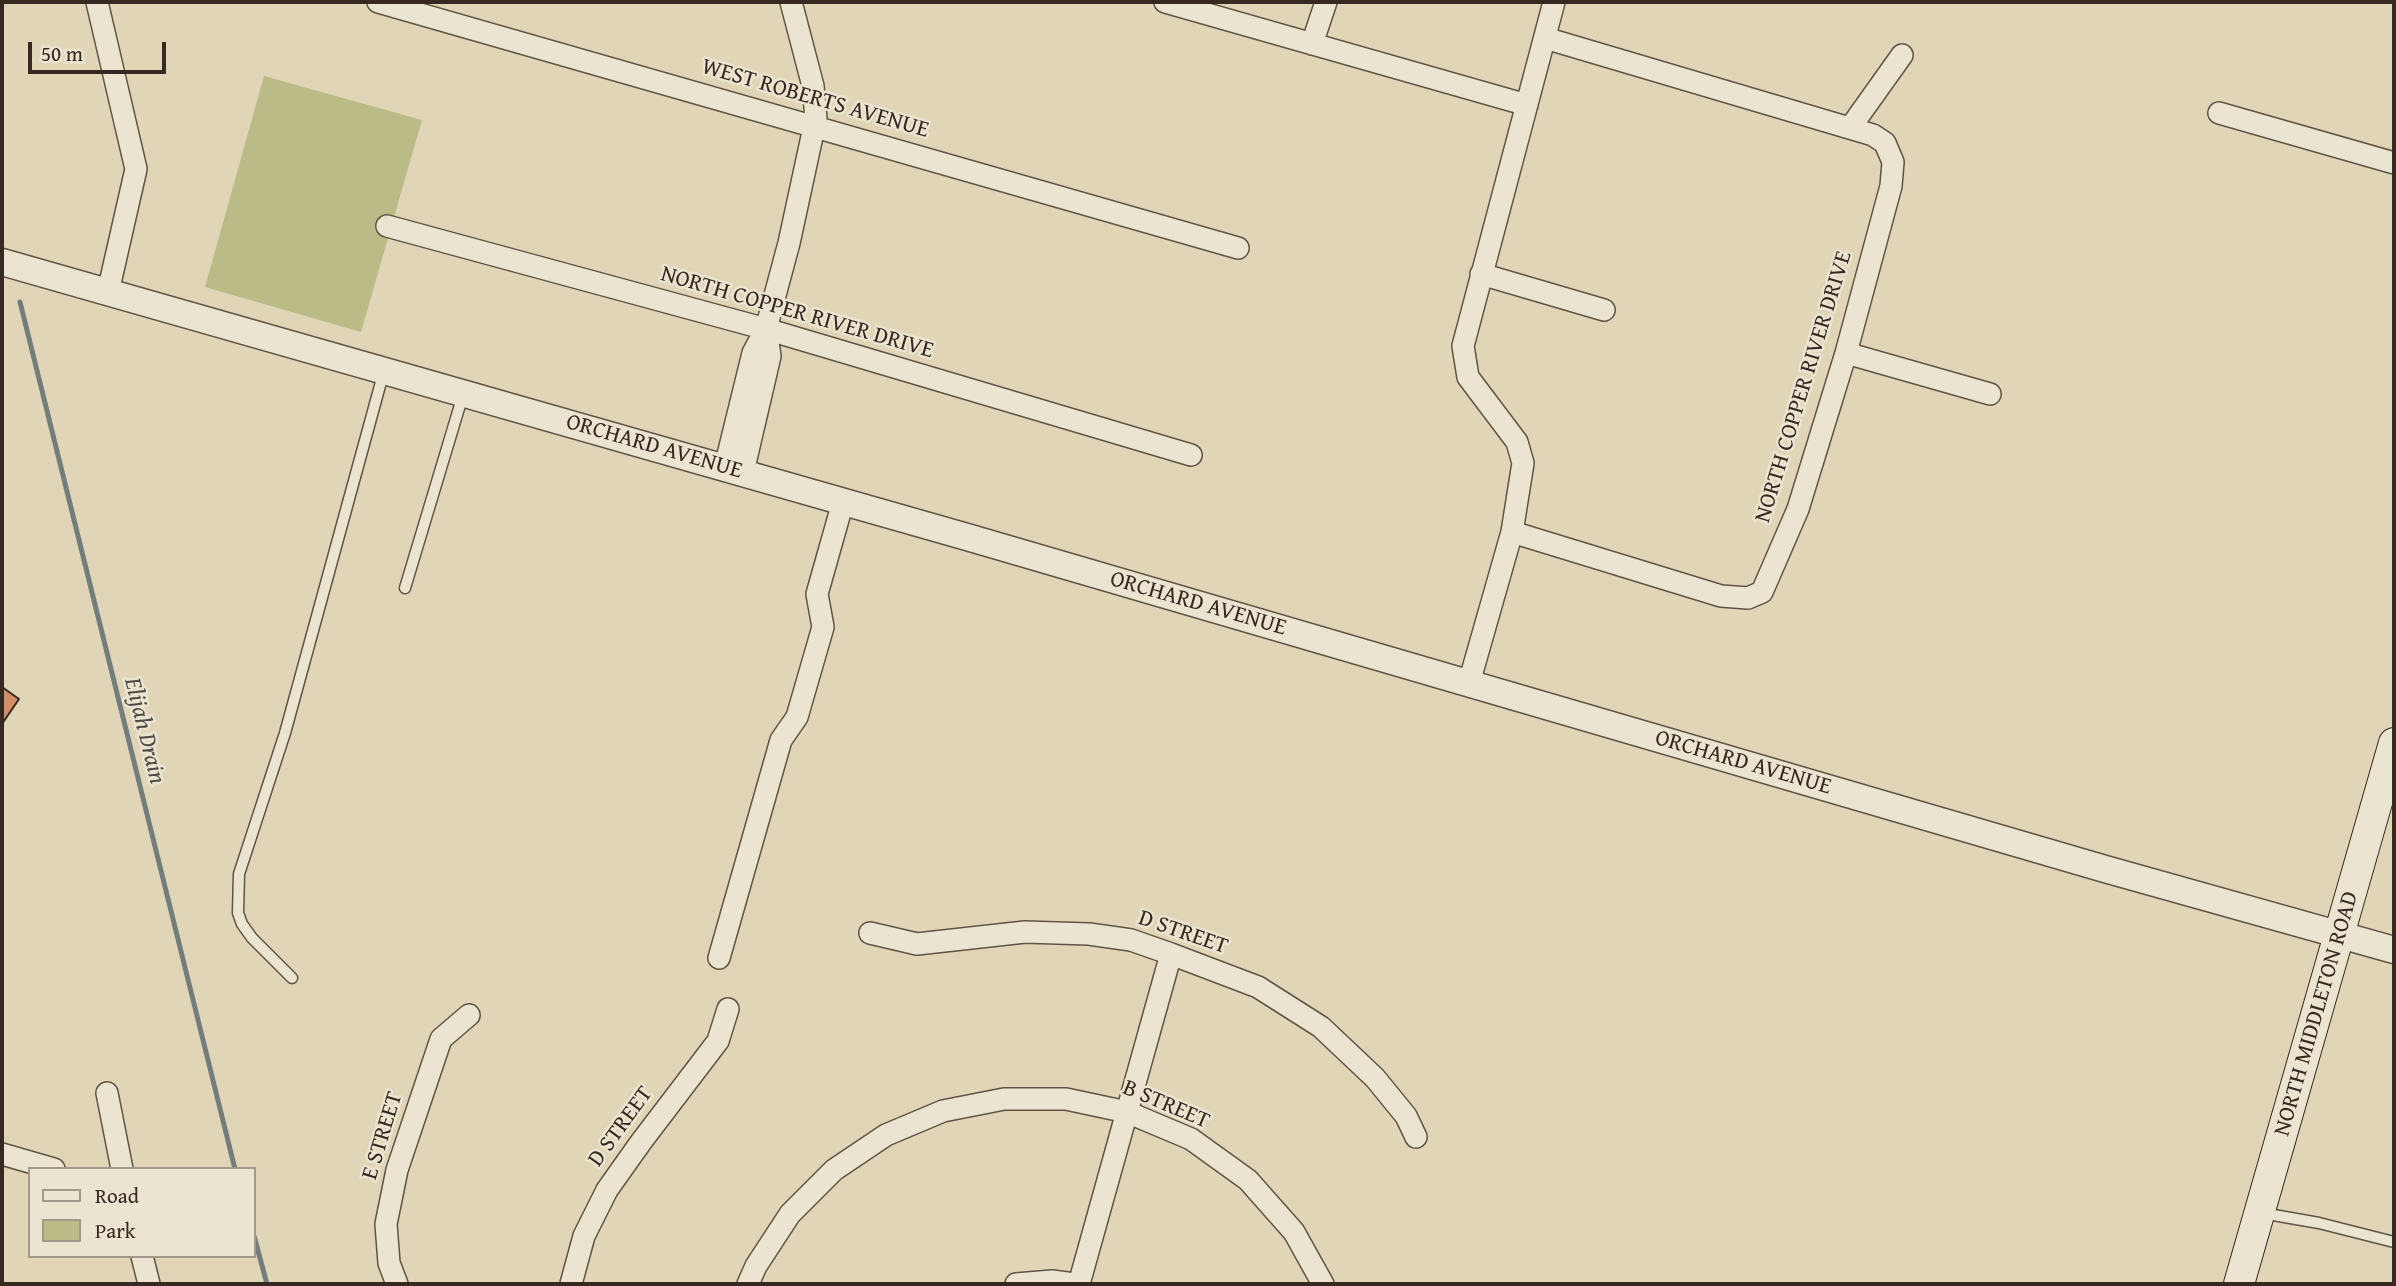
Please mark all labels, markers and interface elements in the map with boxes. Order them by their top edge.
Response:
scale bar [32,28,170,72]
text: 50 m [41,38,83,69]
street label: WEST ROBERTS AVENUE [698,53,932,145]
street label: NORTH COPPER RIVER DRIVE [1750,248,1858,526]
street label: NORTH COPPER RIVER DRIVE [657,261,937,365]
street label: ORCHARD AVENUE [563,409,745,485]
street label: ORCHARD AVENUE [1107,566,1289,642]
water label: Elijah Drain [117,675,171,787]
street label: ORCHARD AVENUE [1652,725,1834,801]
street label: NORTH MIDDLETON ROAD [2269,889,2365,1139]
street label: D STREET [1135,905,1231,961]
street label: B STREET [1118,1074,1214,1136]
street label: D STREET [583,1081,659,1173]
street label: E STREET [357,1089,409,1183]
legend [28,1167,256,1258]
text: Road [95,1180,139,1211]
text: Park [95,1215,136,1246]

